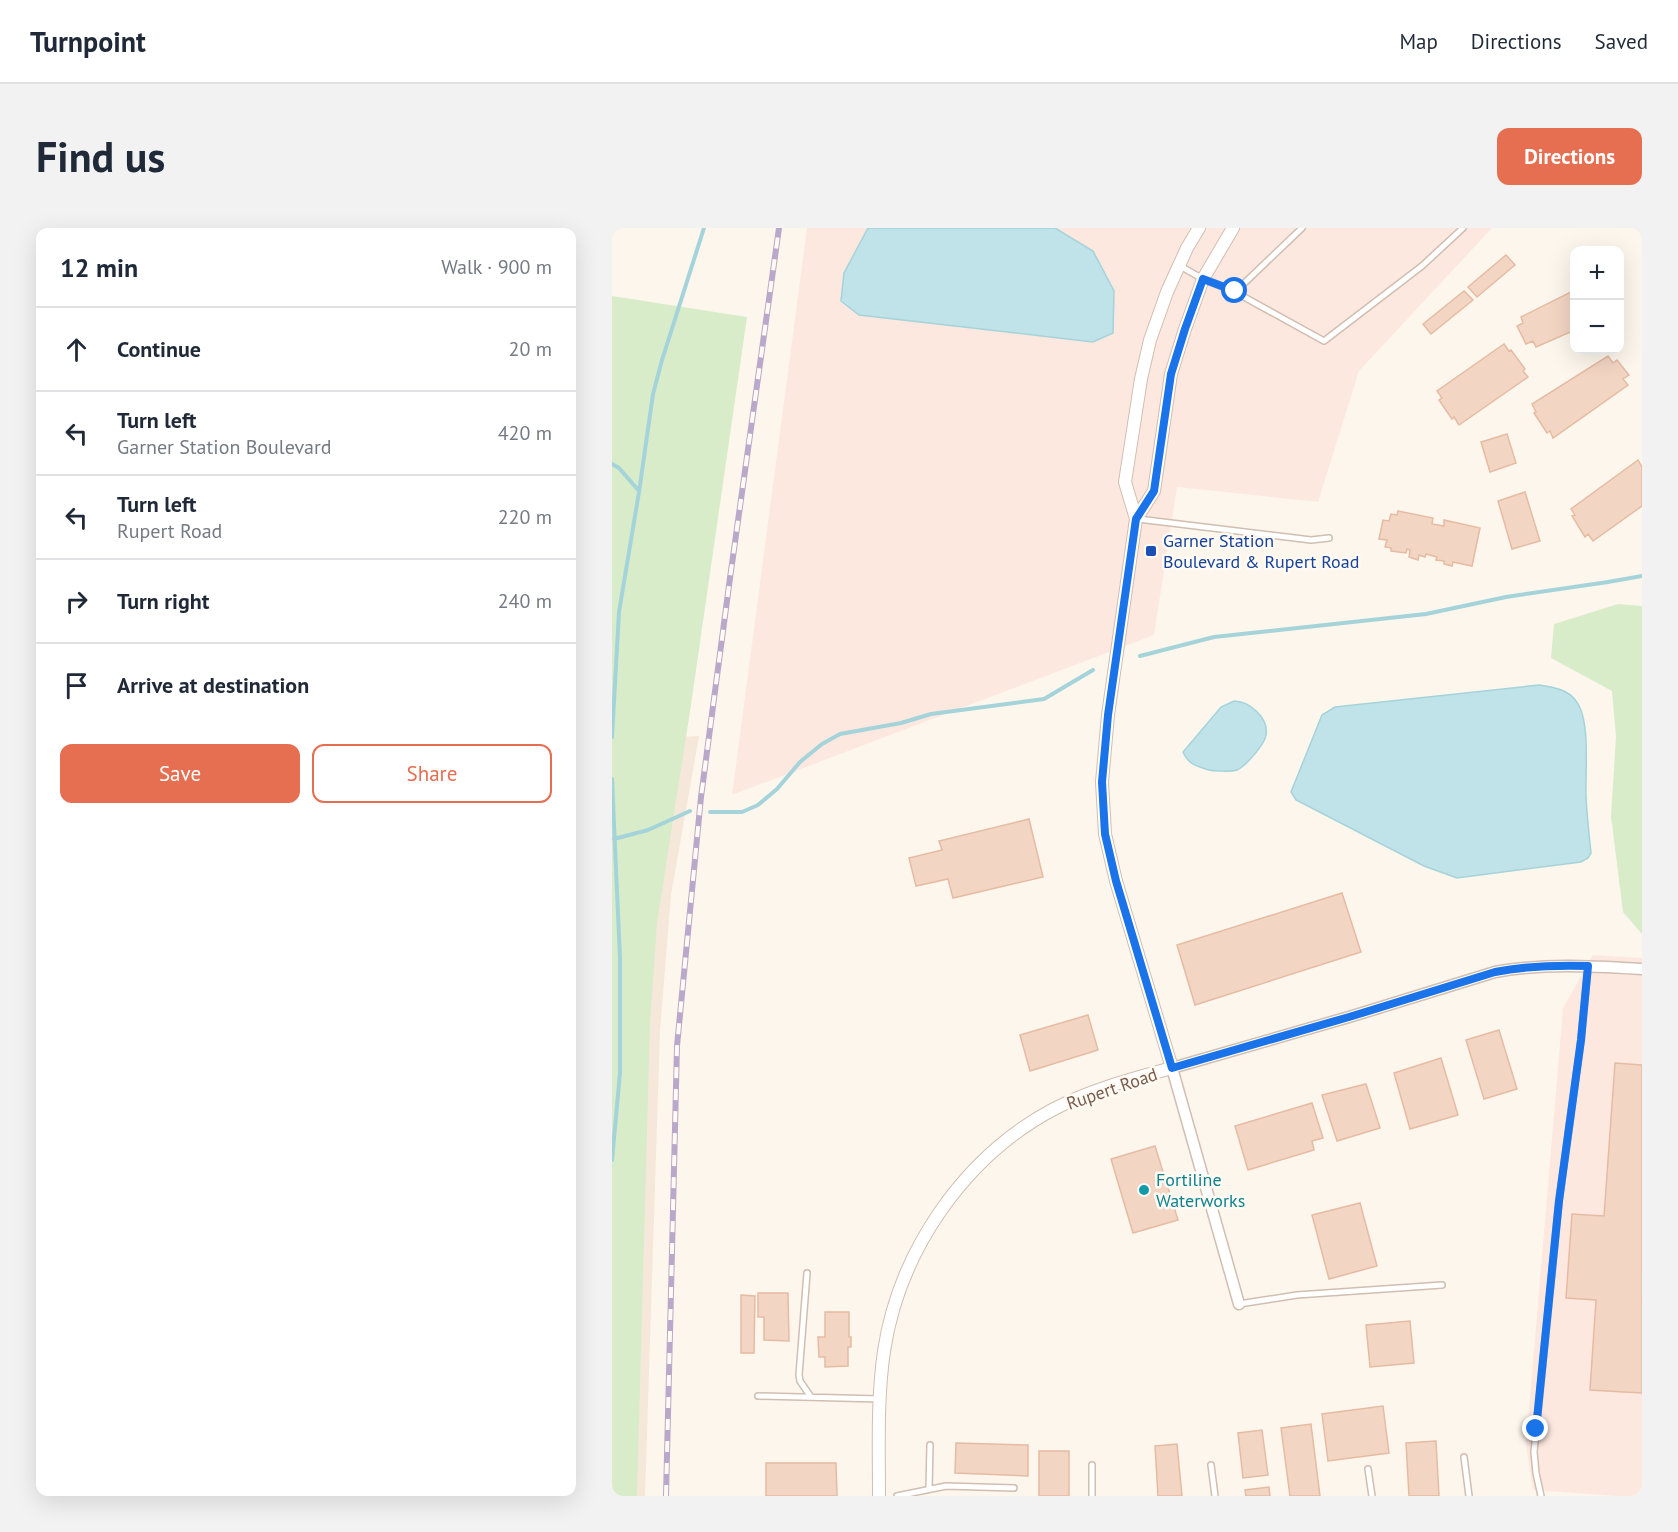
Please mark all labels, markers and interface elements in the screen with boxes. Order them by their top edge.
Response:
text: Turnpoint [30,23,146,60]
text: Map [1399,28,1438,55]
text: Directions [1471,28,1562,55]
text: Saved [1595,28,1648,55]
button: Directions [1497,128,1642,185]
text: Find us [36,129,165,184]
map controls [1570,246,1624,354]
button: + [1570,246,1624,300]
text: 12 min [60,251,138,284]
text: Walk · 900 m [441,254,552,280]
route start [1221,277,1247,303]
button: − [1570,300,1624,354]
icon: ahead [60,333,93,366]
text: Continue [117,335,201,363]
text: 20 m [509,336,552,362]
text: Turn left [117,406,197,434]
icon: left [60,417,93,450]
text: 420 m [498,420,552,446]
text: Garner Station Boulevard [117,434,332,460]
text: Turn left [117,490,197,518]
icon: left [60,501,93,534]
text: 220 m [498,504,552,530]
text: Rupert Road [117,518,222,544]
place label: Garner Station Boulevard & Rupert Road [1163,529,1359,573]
marker: Garner Station Boulevard & Rupert Road [1144,544,1158,558]
icon: right [60,585,93,618]
text: Turn right [117,587,209,615]
text: 240 m [498,588,552,614]
icon: arrive [60,669,93,702]
text: Arrive at destination [117,671,309,699]
button: Save [60,744,300,803]
button: Share [312,744,552,803]
street label: Rupert Road [1063,1062,1160,1115]
place label: Fortiline Waterworks [1156,1168,1245,1212]
marker: Fortiline Waterworks [1137,1183,1151,1197]
route end [1522,1415,1548,1441]

